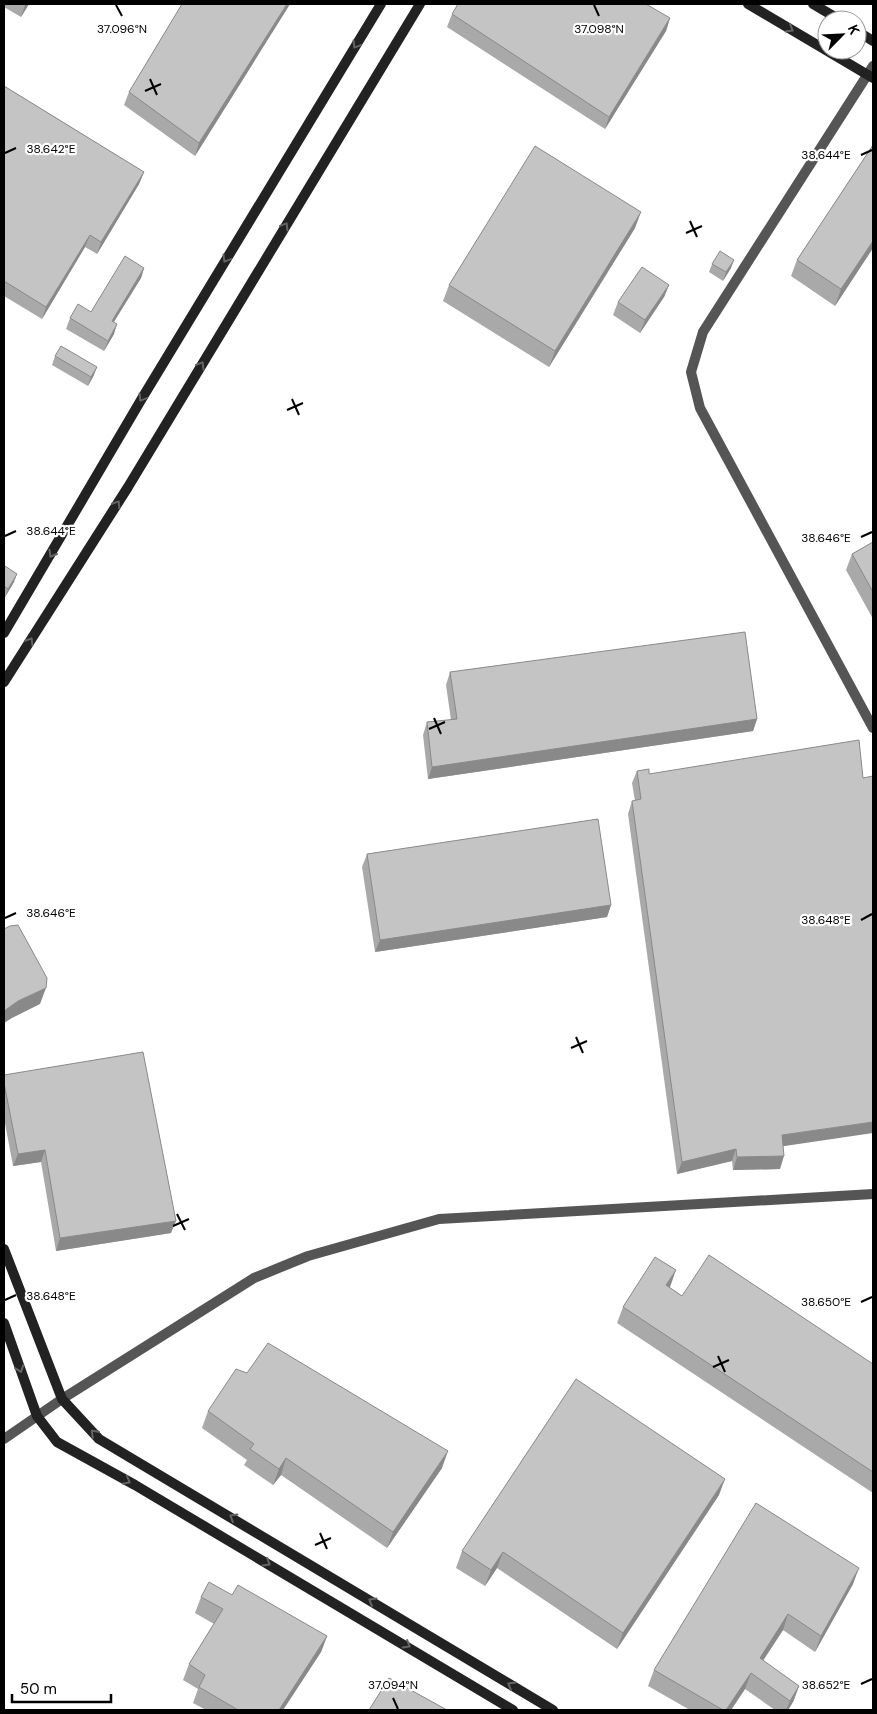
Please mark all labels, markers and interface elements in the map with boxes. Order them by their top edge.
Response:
north arrow [817,10,867,60]
text: 37.096°N [97,21,147,37]
text: 37.098°N [574,21,624,37]
one-way arrow [784,22,793,32]
text: K [844,22,864,38]
one-way arrow [352,40,362,49]
text: 38.642°E [26,141,76,157]
text: 38.644°E [801,147,851,163]
one-way arrow [278,222,288,231]
one-way arrow [223,254,233,263]
one-way arrow [195,361,205,370]
one-way arrow [139,393,149,402]
one-way arrow [111,500,121,509]
text: 38.644°E [26,523,76,539]
text: 38.646°E [801,530,851,546]
one-way arrow [48,548,58,557]
one-way arrow [24,637,33,647]
text: 38.646°E [26,905,76,921]
text: 38.648°E [801,912,851,928]
text: 38.648°E [26,1288,76,1304]
text: 38.650°E [801,1294,851,1310]
one-way arrow [14,1364,24,1373]
one-way arrow [91,1430,100,1439]
one-way arrow [121,1474,130,1484]
one-way arrow [229,1513,238,1523]
one-way arrow [261,1557,270,1567]
one-way arrow [369,1598,378,1607]
one-way arrow [401,1639,410,1649]
scale bar [12,1672,111,1704]
text: 37.094°N [368,1677,418,1693]
text: 38.652°E [802,1677,851,1693]
text: 50 m [20,1679,57,1699]
one-way arrow [508,1682,517,1692]

